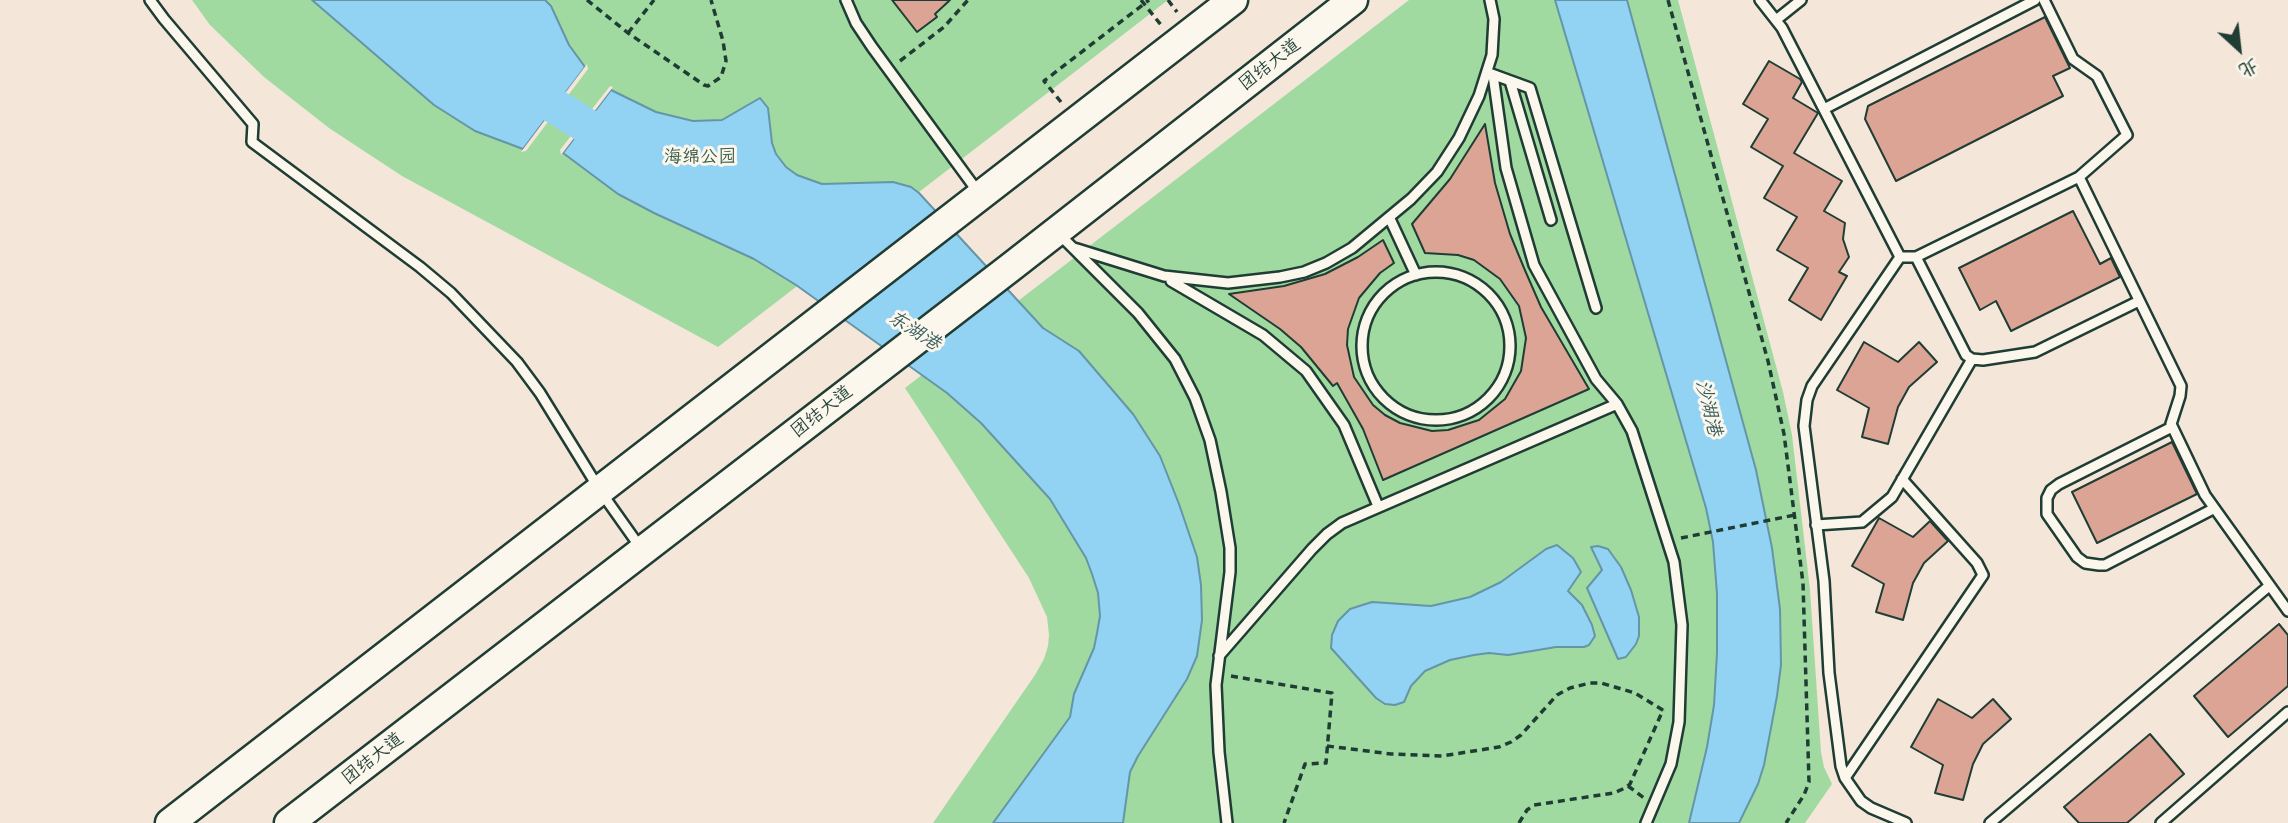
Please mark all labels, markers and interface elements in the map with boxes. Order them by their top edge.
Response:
north arrow [2204,14,2274,84]
street label: 团结大道 [1235,34,1305,96]
text: 北 [2235,53,2263,84]
park label: 海绵公园 [664,146,736,168]
water label: 东湖港 [884,306,944,356]
water label: 沙湖港 [1690,378,1726,438]
street label: 团结大道 [787,381,857,443]
street label: 团结大道 [338,728,408,790]

